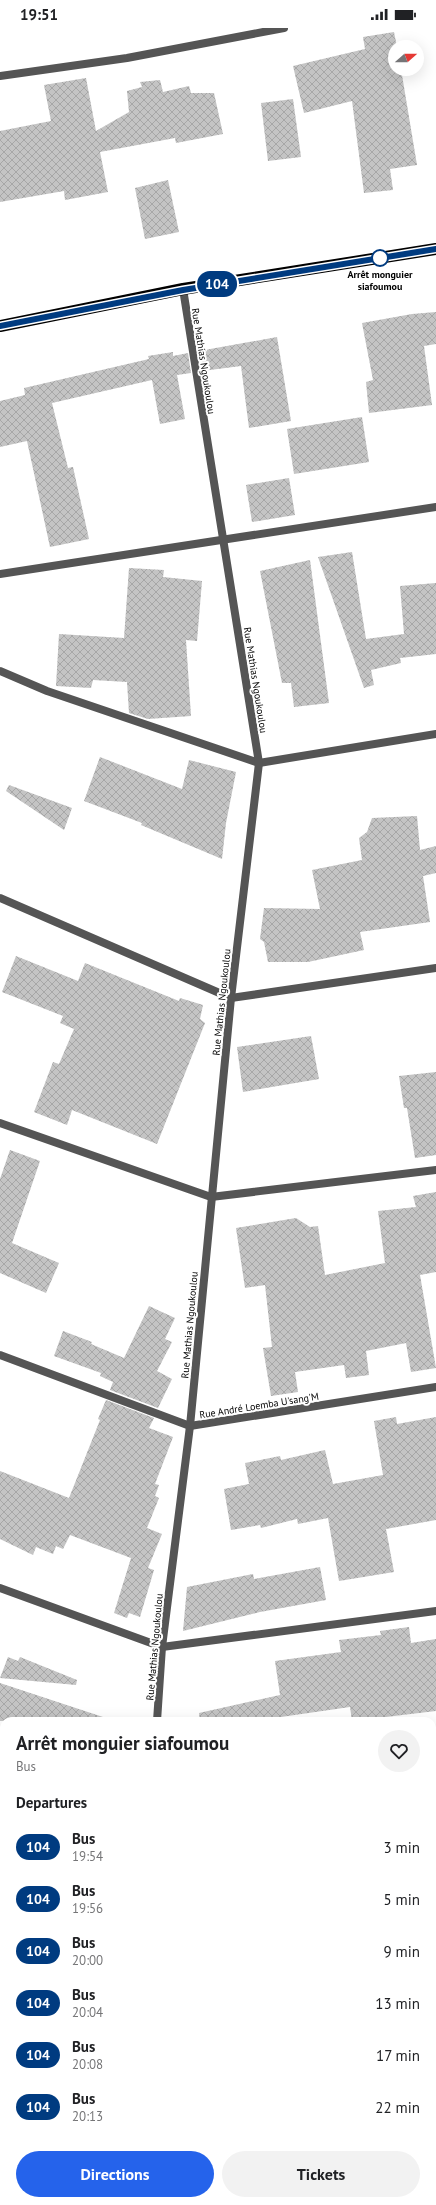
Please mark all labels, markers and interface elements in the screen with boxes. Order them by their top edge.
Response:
text: 19:51 [20,5,58,24]
north arrow [388,40,424,76]
map controls [388,40,424,76]
marker: Arrêt monguier siafoumou [371,249,389,267]
place label: Arrêt monguier siafoumou [347,268,413,293]
line badge: 104 [194,271,240,297]
text: 104 [205,275,229,293]
street label: Rue Mathias Ngoukoulou [189,307,218,415]
street label: Rue Mathias Ngoukoulou [241,626,270,734]
street label: Rue Mathias Ngoukoulou [209,948,234,1056]
street label: Rue Mathias Ngoukoulou [178,1271,201,1379]
street label: Rue André Loemba U'sang'M [198,1390,320,1421]
street label: Rue Mathias Ngoukoulou [143,1593,166,1701]
button: heart [378,1730,420,1772]
text: Arrêt monguier siafoumou [16,1731,229,1755]
text: Bus [16,1758,36,1775]
text: Departures [16,1793,87,1812]
text: Bus [72,1829,95,1848]
text: 104 [26,1838,50,1856]
text: 3 min [383,1838,420,1857]
text: 19:54 [72,1848,103,1865]
text: Bus [72,1881,95,1900]
text: 104 [26,1890,50,1908]
text: 5 min [383,1890,420,1909]
text: 19:56 [72,1900,103,1917]
text: Bus [72,1933,95,1952]
text: 104 [26,1942,50,1960]
text: 9 min [383,1942,420,1961]
text: 20:00 [72,1952,103,1969]
text: Bus [72,1985,95,2004]
text: 104 [26,1994,50,2012]
text: 13 min [375,1994,420,2013]
text: 20:04 [72,2004,103,2021]
text: Bus [72,2037,95,2056]
text: 104 [26,2046,50,2064]
text: 17 min [376,2046,420,2065]
text: 20:08 [72,2056,103,2073]
text: Bus [72,2089,95,2108]
text: 104 [26,2098,50,2116]
text: 22 min [375,2098,420,2117]
text: 20:13 [72,2108,103,2125]
button: Directions [16,2151,214,2197]
button: Tickets [222,2151,420,2197]

